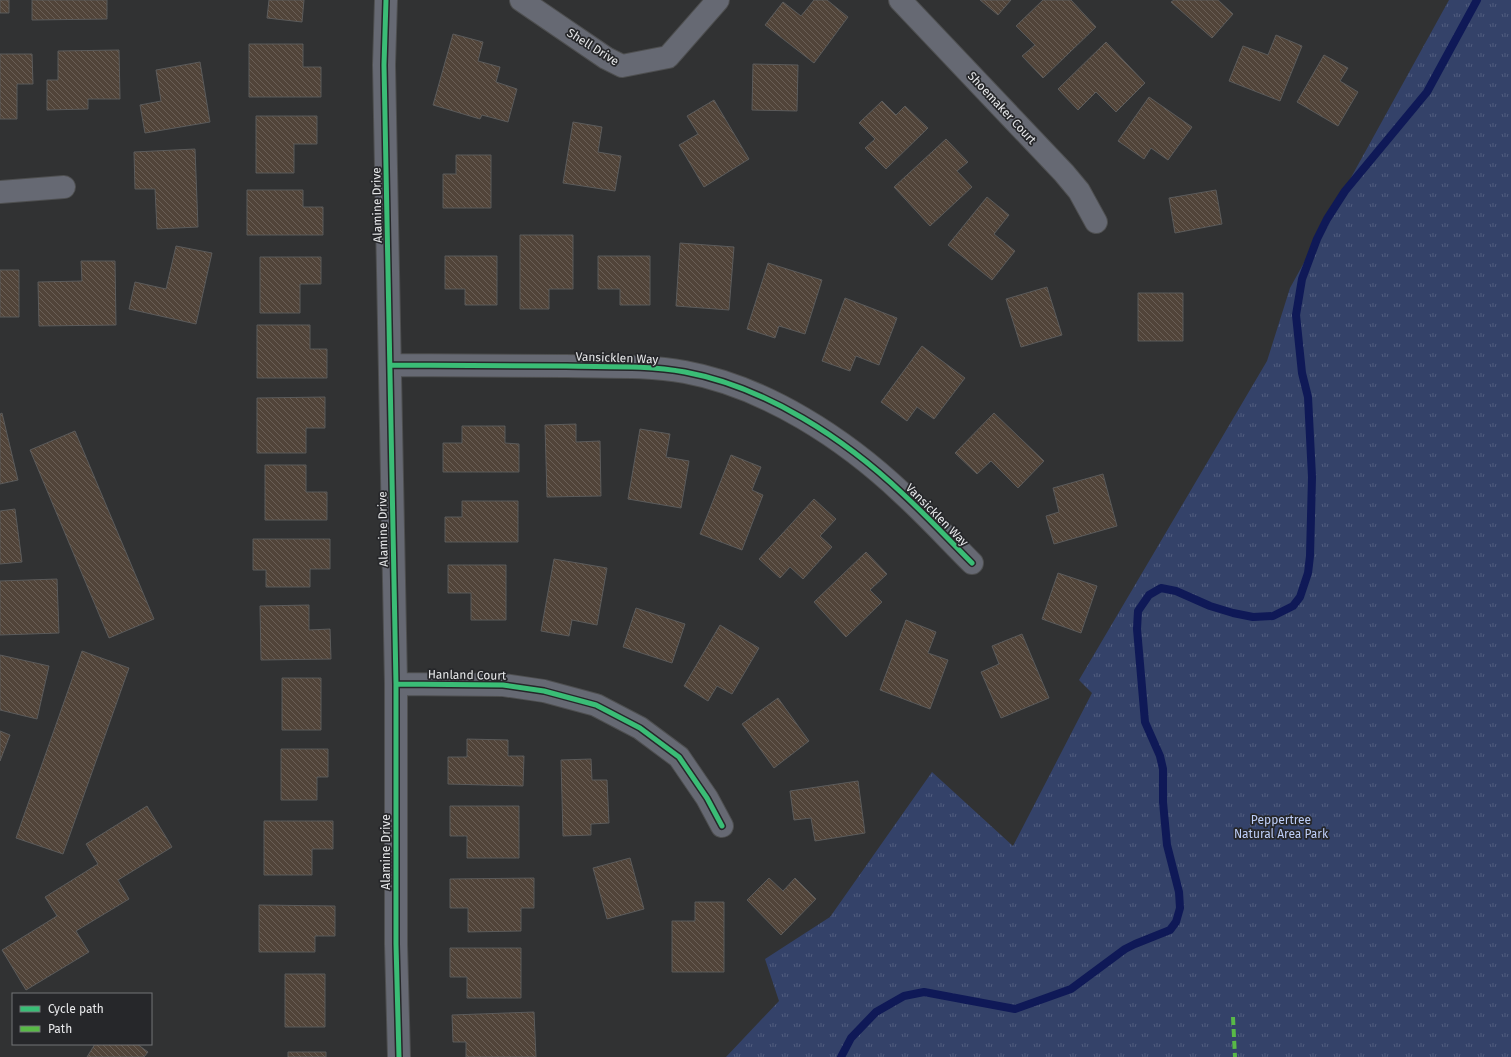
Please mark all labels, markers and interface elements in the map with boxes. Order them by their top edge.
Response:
street label: Shell Drive [564,26,622,68]
street label: Shoemaker Court [965,69,1040,148]
street label: Alamine Drive [369,167,385,243]
street label: Vansicklen Way [575,350,659,366]
street label: Vansicklen Way [903,481,971,549]
street label: Alamine Drive [375,491,391,567]
street label: Hanland Court [428,667,507,683]
park label: Peppertree Natural Area Park [1234,813,1329,841]
street label: Alamine Drive [379,814,393,890]
legend [12,993,152,1045]
text: Cycle path [48,1002,104,1016]
text: Path [48,1022,72,1036]

